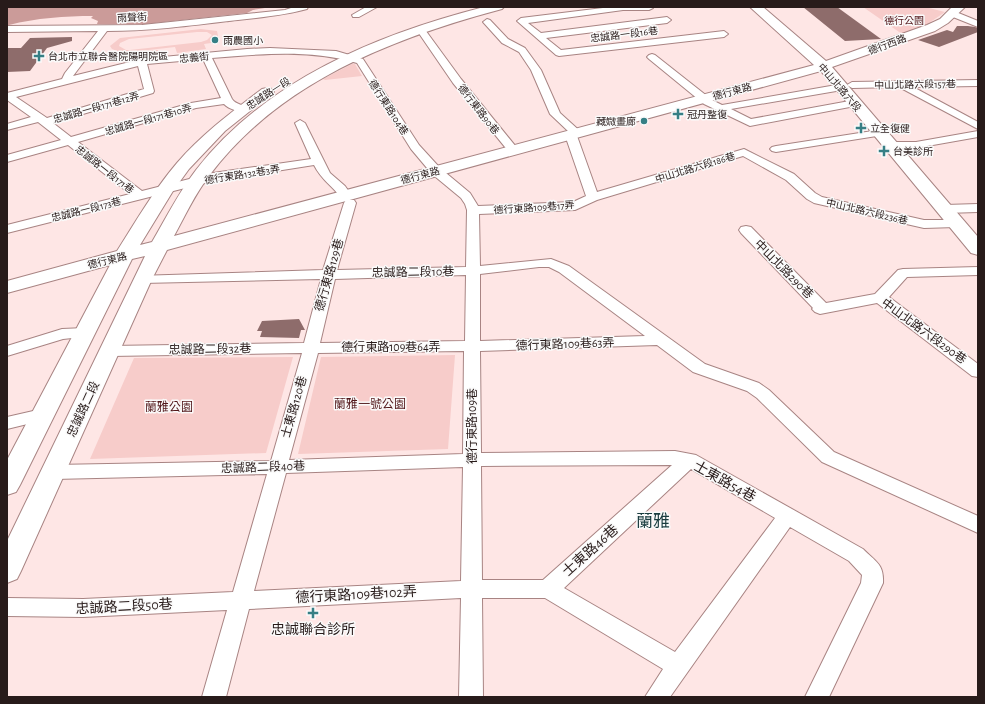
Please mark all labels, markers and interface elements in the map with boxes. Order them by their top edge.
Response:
street label: 雨聲街 [117,11,147,24]
park label: 德行公園 [884,15,924,26]
street label: 忠誠路一段16巷 [590,25,659,44]
street label: 德行西路 [866,32,908,56]
marker: 雨農國小 [210,35,220,45]
place label: 雨農國小 [223,36,263,46]
marker: 台北市立聯合醫院陽明院區 [33,50,45,62]
street label: 忠義街 [179,50,210,65]
place label: 台北市立聯合醫院陽明院區 [48,51,168,62]
street label: 中山北路六段 [816,61,863,114]
street label: 忠誠路一段 [244,75,292,112]
street label: 德行東路104巷 [367,78,410,137]
street label: 中山北路六段157巷 [874,78,956,91]
street label: 德行東路 [711,81,753,102]
street label: 德行東路90巷 [456,82,501,136]
street label: 忠誠路一段171巷12弄 [52,90,140,125]
street label: 忠誠路一段171巷10弄 [103,102,193,137]
marker: 冠丹整復 [672,108,684,120]
place label: 冠丹整復 [687,109,727,120]
place label: 藏媺畫廊 [596,116,636,127]
marker: 藏媺畫廊 [639,116,649,126]
marker: 立全復健 [855,122,867,134]
place label: 立全復健 [870,123,910,134]
street label: 忠誠路一段171巷 [73,143,136,196]
marker: 台美診所 [878,145,890,157]
place label: 台美診所 [893,146,933,157]
street label: 中山北路六段186巷 [654,150,736,185]
street label: 德行東路132巷3弄 [204,163,281,186]
street label: 德行東路 [399,165,441,186]
street label: 忠誠路一段173巷 [50,195,122,223]
street label: 中山北路六段236巷 [825,197,909,226]
street label: 德行東路109巷17弄 [493,199,575,216]
street label: 德行東路129巷 [312,237,345,313]
street label: 中山北路290巷 [752,237,816,301]
street label: 德行東路 [86,250,128,271]
street label: 忠誠路二段10巷 [372,264,454,279]
street label: 中山北路六段290巷 [879,296,969,366]
street label: 德行東路109巷63弄 [515,335,615,352]
street label: 德行東路109巷64弄 [341,340,441,353]
street label: 忠誠路二段32巷 [169,341,251,356]
street label: 士東路120巷 [278,374,309,439]
street label: 忠誠路二段 [64,379,101,439]
street label: 德行東路109巷 [465,388,478,464]
park label: 蘭雅一號公園 [334,397,406,410]
park label: 蘭雅公園 [145,400,193,413]
street label: 士東路54巷 [691,458,758,505]
street label: 忠誠路二段40巷 [221,459,305,474]
district label: 蘭雅 [636,512,670,530]
street label: 士東路46巷 [560,522,621,579]
street label: 德行東路109巷102弄 [295,583,417,605]
street label: 忠誠路二段50巷 [75,596,173,617]
marker: 忠誠聯合診所 [307,607,319,619]
place label: 忠誠聯合診所 [271,621,355,637]

